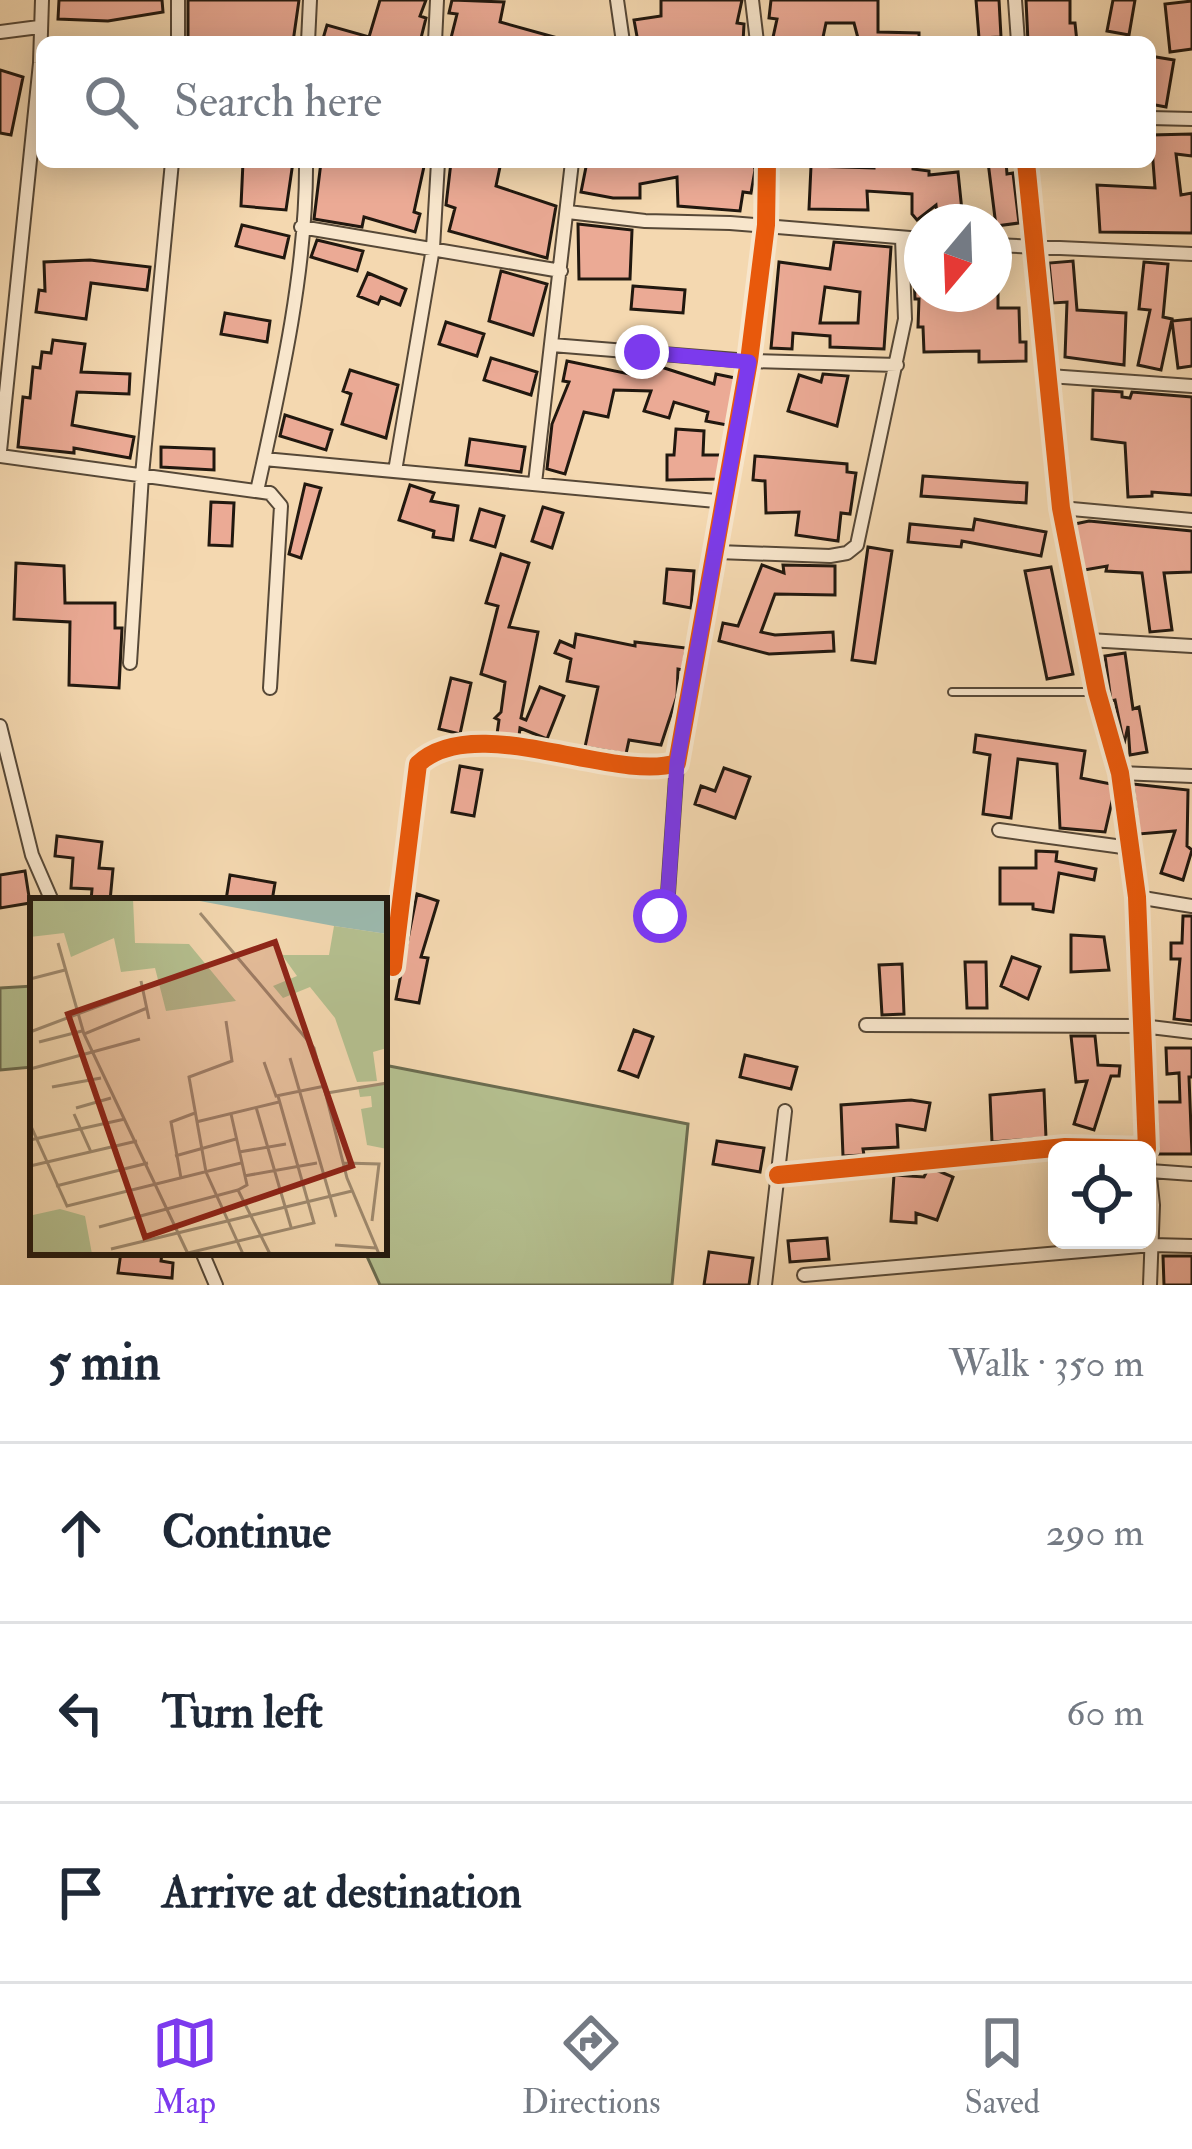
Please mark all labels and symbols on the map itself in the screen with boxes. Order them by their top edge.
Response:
north arrow [904,204,1012,312]
route end [615,325,669,379]
route start [633,889,687,943]
inset map [30,898,387,1255]

